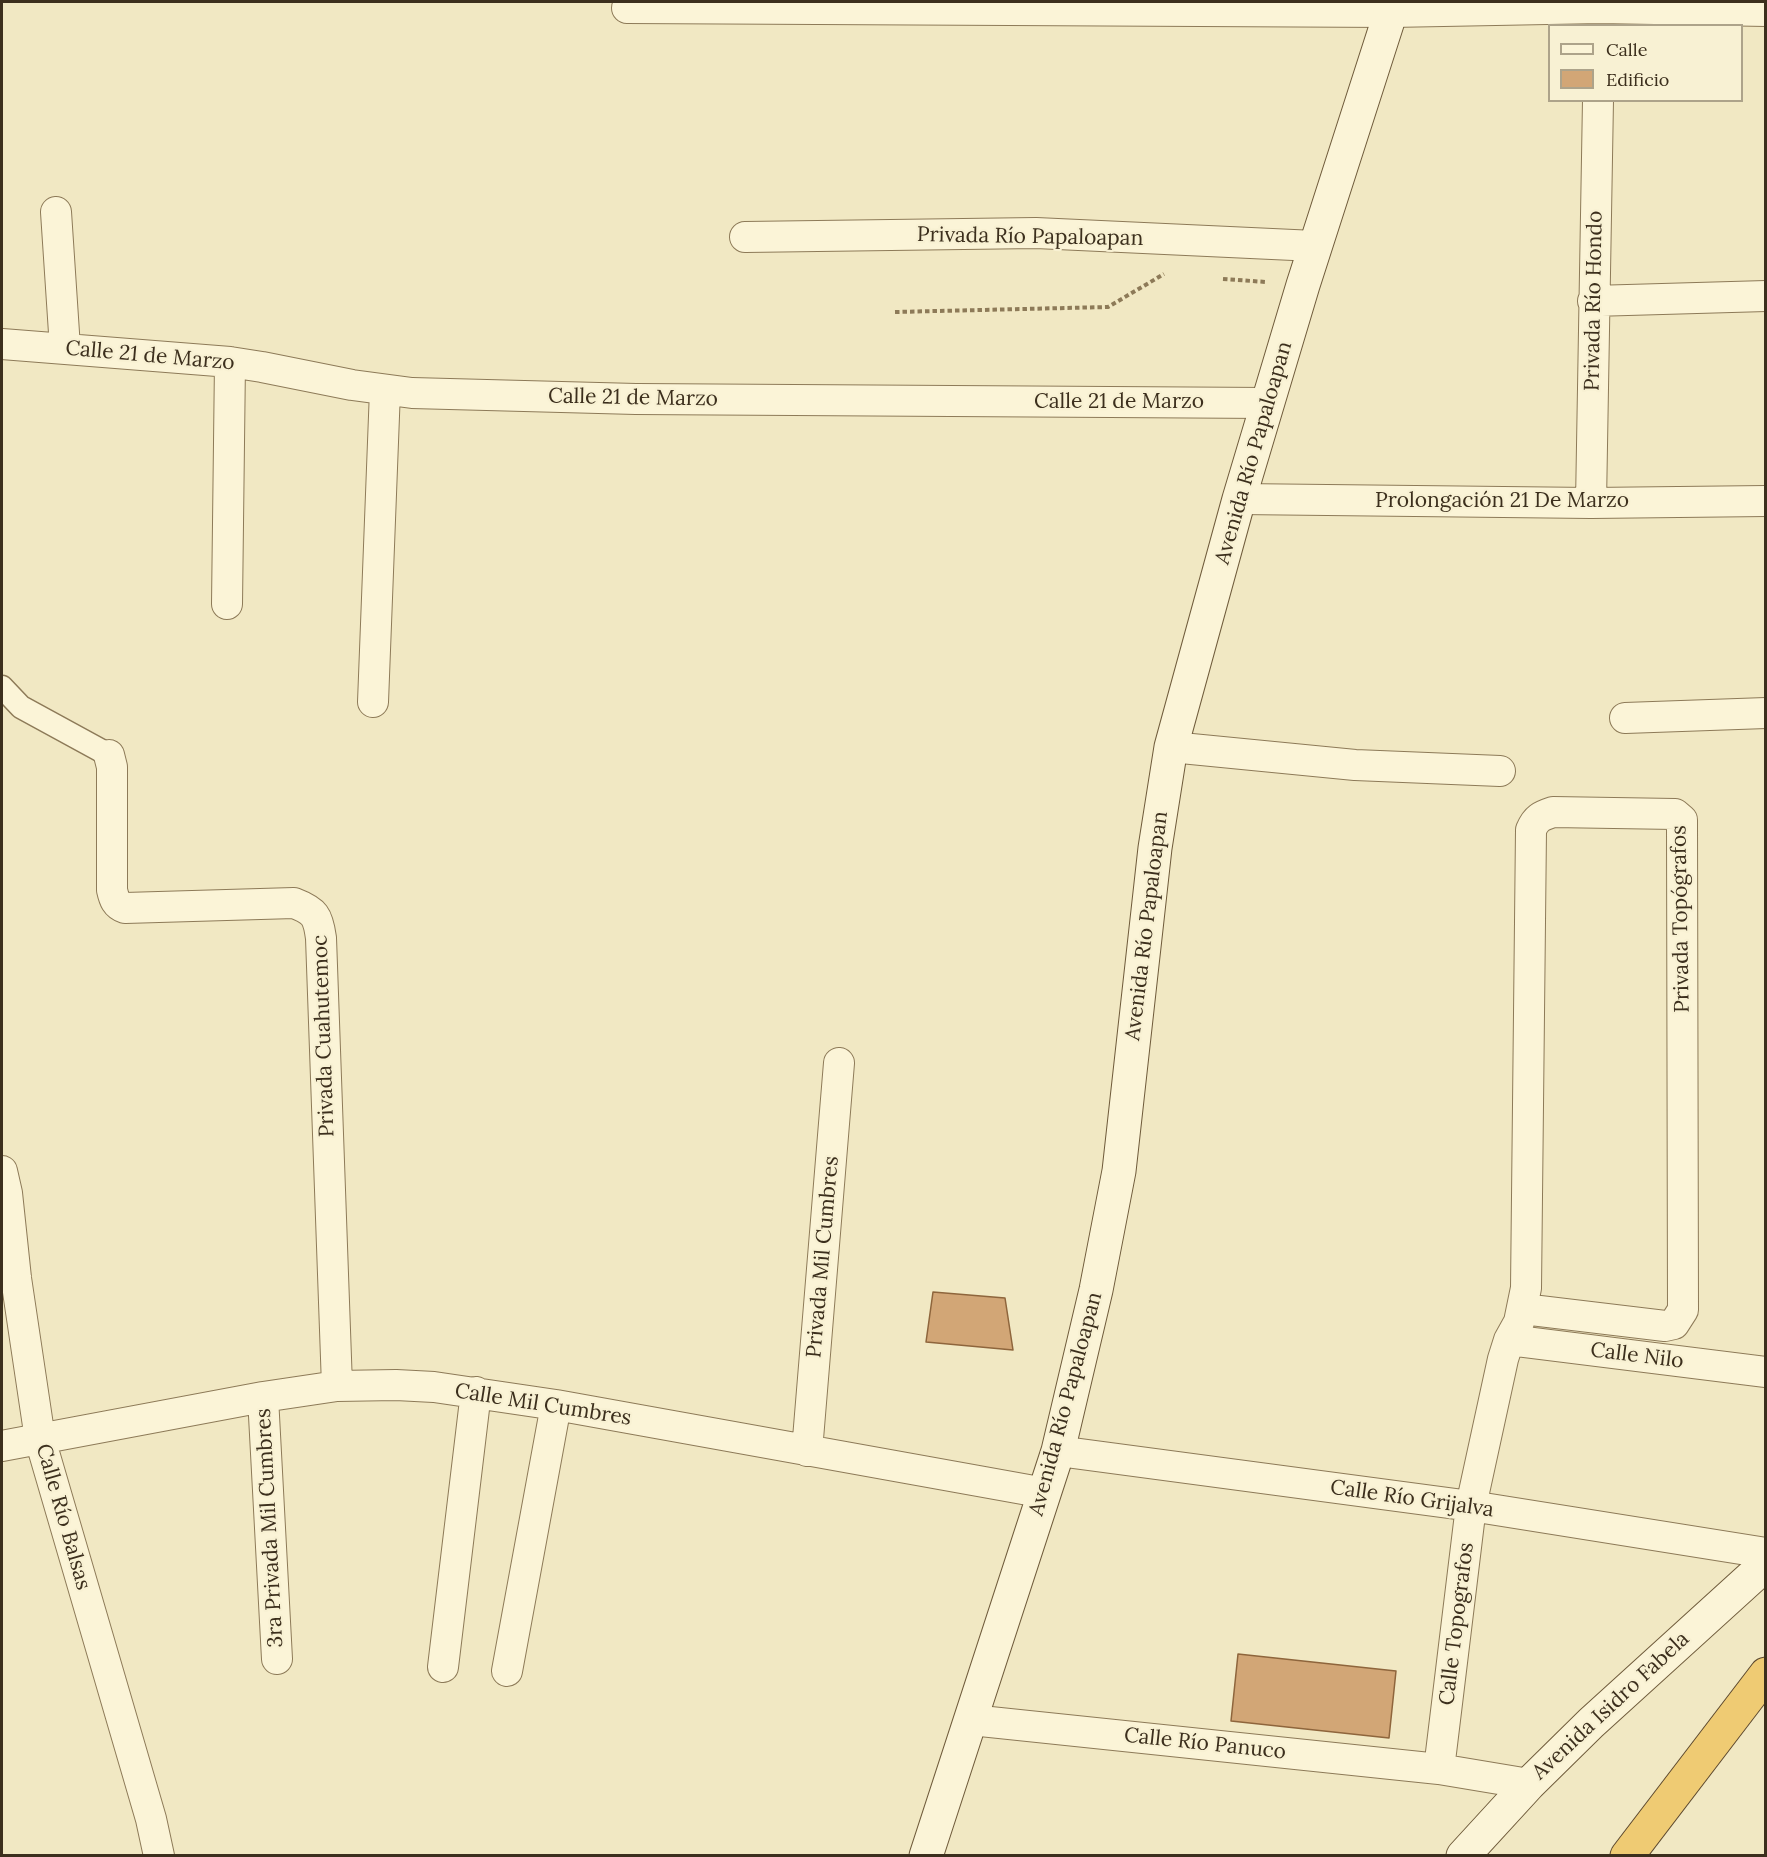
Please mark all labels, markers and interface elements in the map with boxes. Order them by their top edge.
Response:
legend [1548,24,1743,102]
text: Calle [1606,38,1647,61]
text: Edificio [1606,68,1669,91]
street label: Privada Río Hondo [1580,211,1608,391]
street label: Privada Río Papaloapan [917,222,1143,252]
street label: Calle 21 de Marzo [64,336,236,376]
street label: Avenida Río Papaloapan [1210,339,1298,567]
street label: Calle 21 de Marzo [548,384,718,412]
street label: Calle 21 de Marzo [1034,389,1204,415]
street label: Prolongación 21 De Marzo [1375,488,1629,514]
street label: Avenida Río Papaloapan [1120,810,1174,1042]
street label: Privada Topógrafos [1667,825,1695,1013]
street label: Privada Cuahutemoc [308,934,340,1138]
street label: Privada Mil Cumbres [802,1155,844,1359]
street label: Avenida Río Papaloapan [1024,1289,1108,1519]
street label: Calle Nilo [1589,1338,1685,1374]
street label: Calle Mil Cumbres [453,1379,633,1431]
street label: 3ra Privada Mil Cumbres [251,1408,289,1648]
street label: Calle Río Balsas [30,1441,96,1593]
street label: Calle Río Grijalva [1329,1475,1495,1523]
street label: Calle Topografos [1435,1541,1479,1707]
street label: Avenida Isidro Fabela [1527,1627,1695,1785]
street label: Calle Río Panuco [1123,1723,1287,1765]

